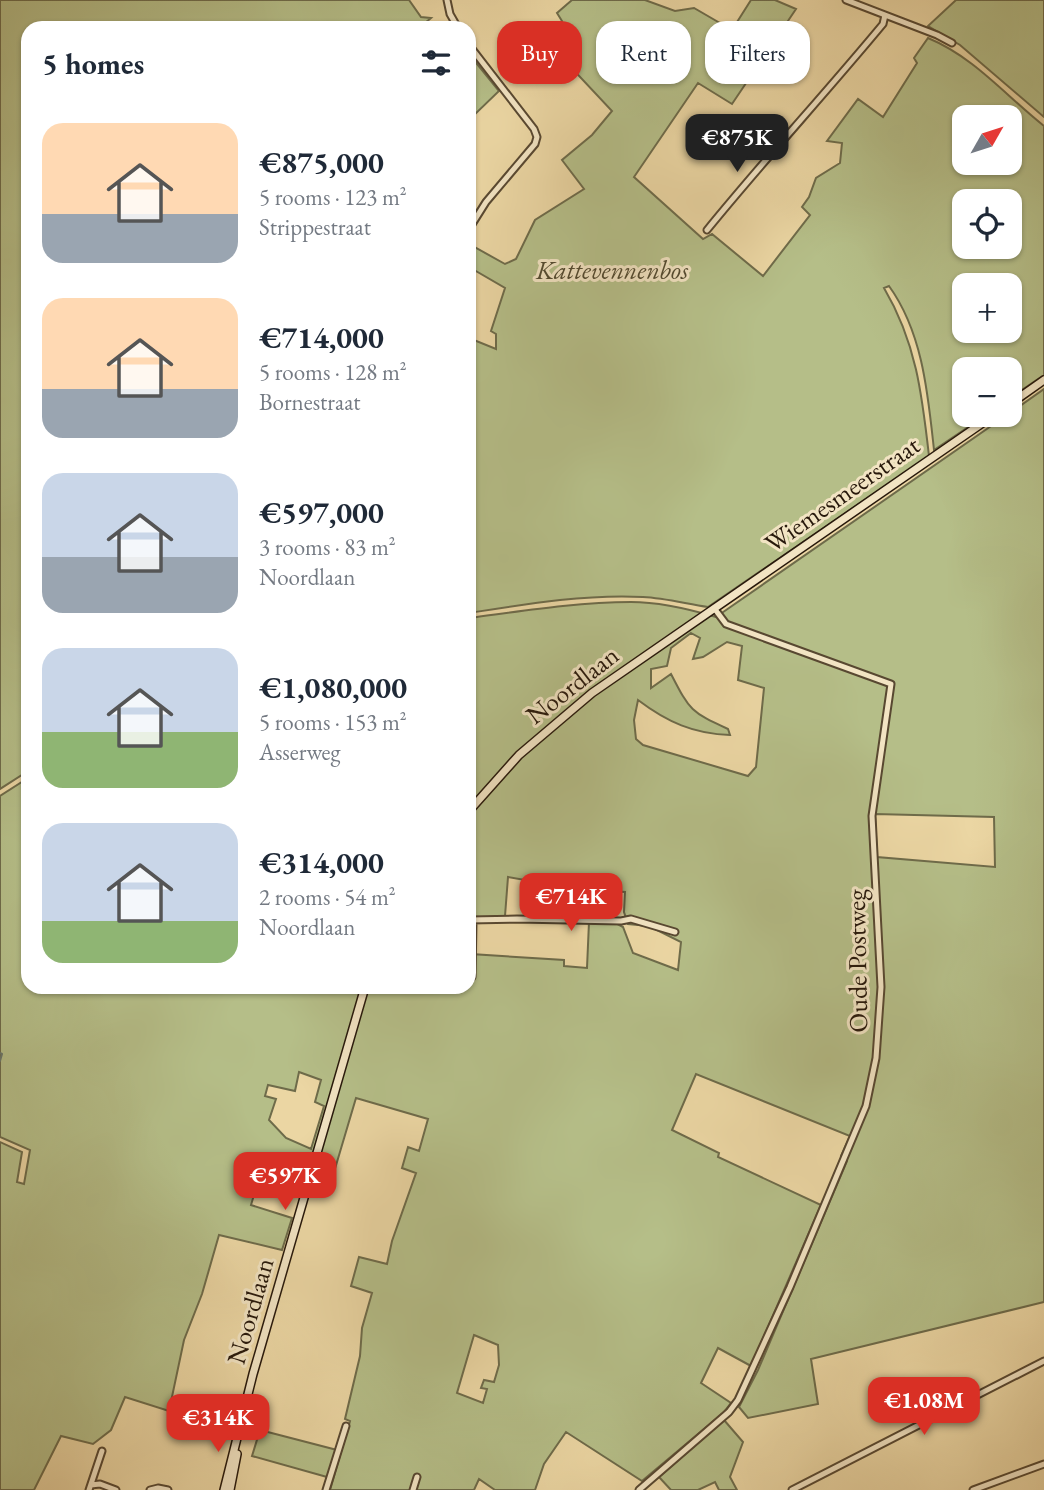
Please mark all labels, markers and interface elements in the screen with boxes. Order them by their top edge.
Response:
chip: Buy [497,21,582,84]
chip: Rent [596,21,691,84]
chip: Filters [705,21,810,84]
text: 5 homes [42,44,144,83]
icon: filters [417,44,455,82]
north arrow [952,105,1022,175]
map controls [952,105,1022,427]
pin: €875K [688,114,786,174]
text: €875K [701,122,773,152]
text: €875,000 [259,143,384,182]
icon: home [98,151,182,235]
text: 5 rooms · 123 m² [259,182,407,212]
button: locate [952,189,1022,259]
text: Strippestraat [259,212,371,242]
park label: Kattevennenbos [535,253,689,287]
button: + [952,273,1022,343]
text: €714,000 [259,318,384,357]
icon: home [98,326,182,410]
text: 5 rooms · 128 m² [259,357,407,387]
button: − [952,357,1022,427]
text: Bornestraat [259,387,361,417]
street label: Wiemesmeerstraat [758,428,926,560]
text: €597,000 [259,493,384,532]
icon: home [98,501,182,585]
text: 3 rooms · 83 m² [259,532,396,562]
text: Noordlaan [259,562,355,592]
street label: Noordlaan [519,638,626,732]
text: €1,080,000 [259,668,407,707]
icon: home [98,676,182,760]
text: 5 rooms · 153 m² [259,707,407,737]
text: Asserweg [259,737,341,767]
text: €314,000 [259,843,384,882]
icon: home [98,851,182,935]
pin: €714K [522,874,620,933]
text: €714K [535,881,607,911]
text: 2 rooms · 54 m² [259,882,396,912]
street label: Oude Postweg [839,888,875,1033]
text: Noordlaan [259,912,355,942]
pin: €597K [236,1152,334,1212]
text: €597K [249,1160,321,1190]
street label: Noordlaan [219,1254,281,1368]
pin: €1.08M [867,1378,981,1437]
text: €1.08M [884,1385,964,1415]
pin: €314K [169,1394,267,1454]
text: €314K [182,1402,254,1432]

